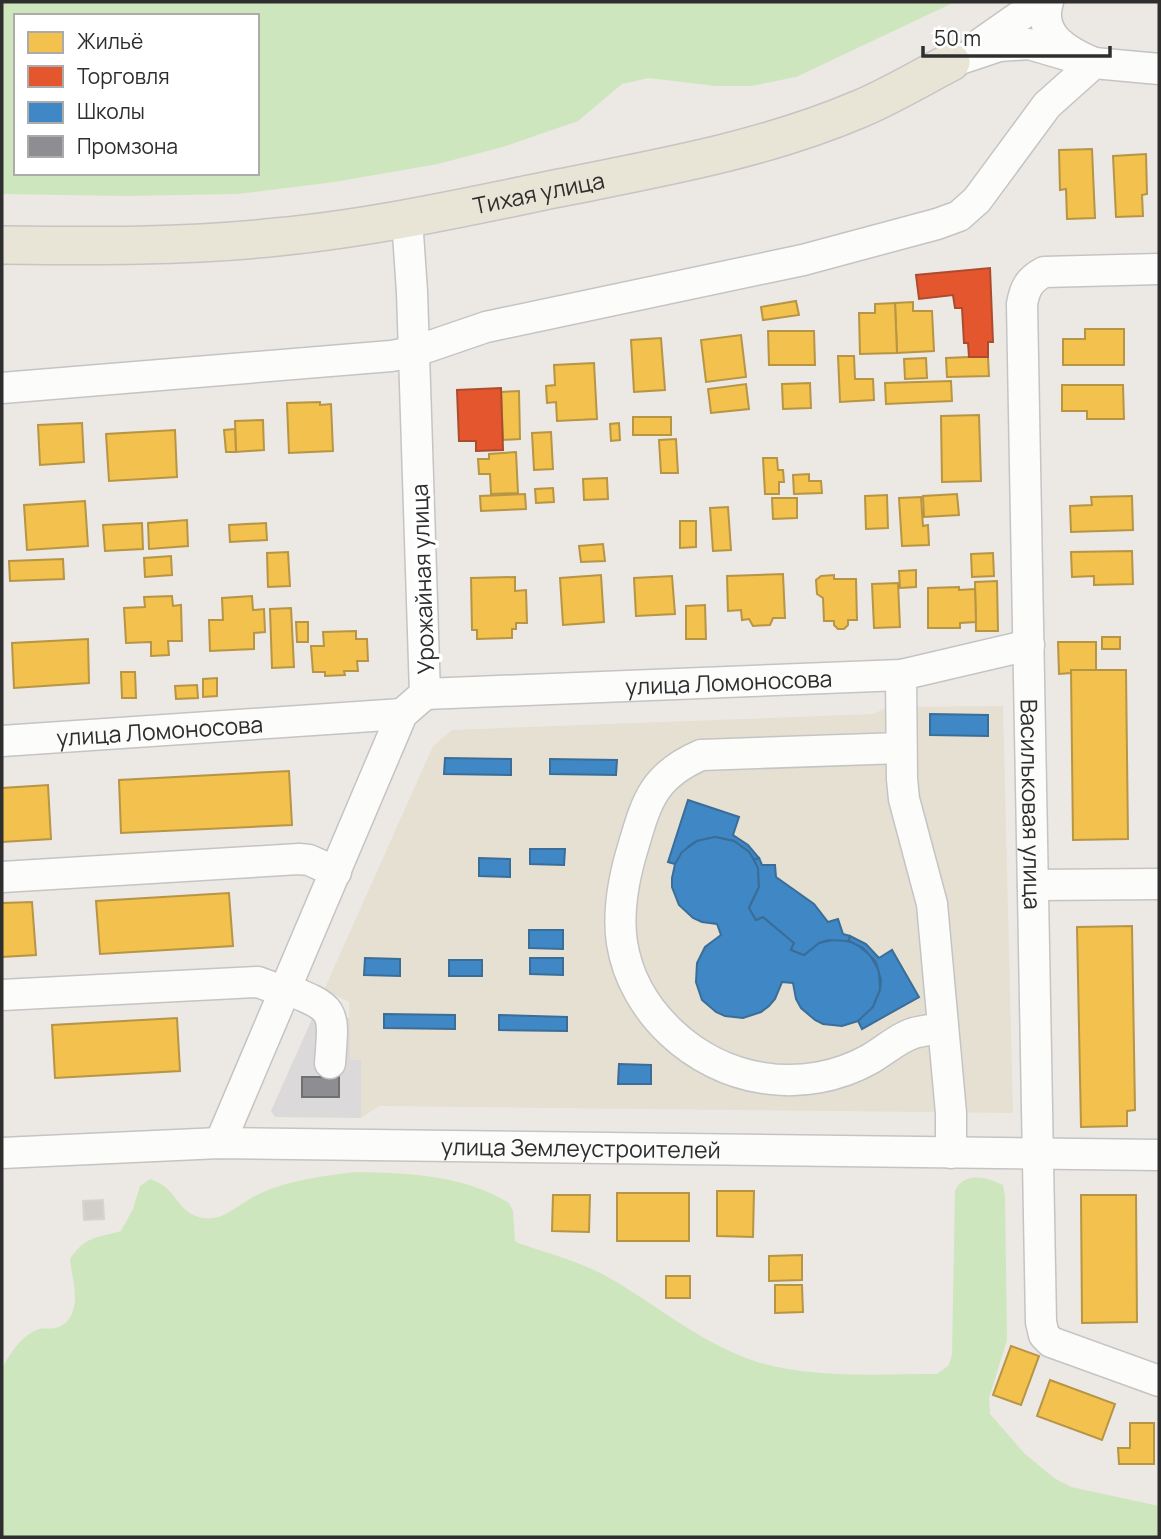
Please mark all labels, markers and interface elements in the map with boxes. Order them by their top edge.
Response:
legend [14,14,259,175]
scale bar [923,14,1110,58]
text: 50 m [934,24,981,52]
text: Жильё [77,27,143,55]
text: Торговля [77,62,170,90]
text: Школы [77,97,145,125]
text: Промзона [77,132,178,160]
street label: Тихая улица [470,163,607,221]
street label: Урожайная улица [403,483,441,675]
street label: улица Ломоносова [625,662,833,702]
street label: Васильковая улица [1013,699,1049,910]
street label: улица Ломоносова [55,707,264,753]
street label: улица Землеустроителей [441,1130,721,1165]

